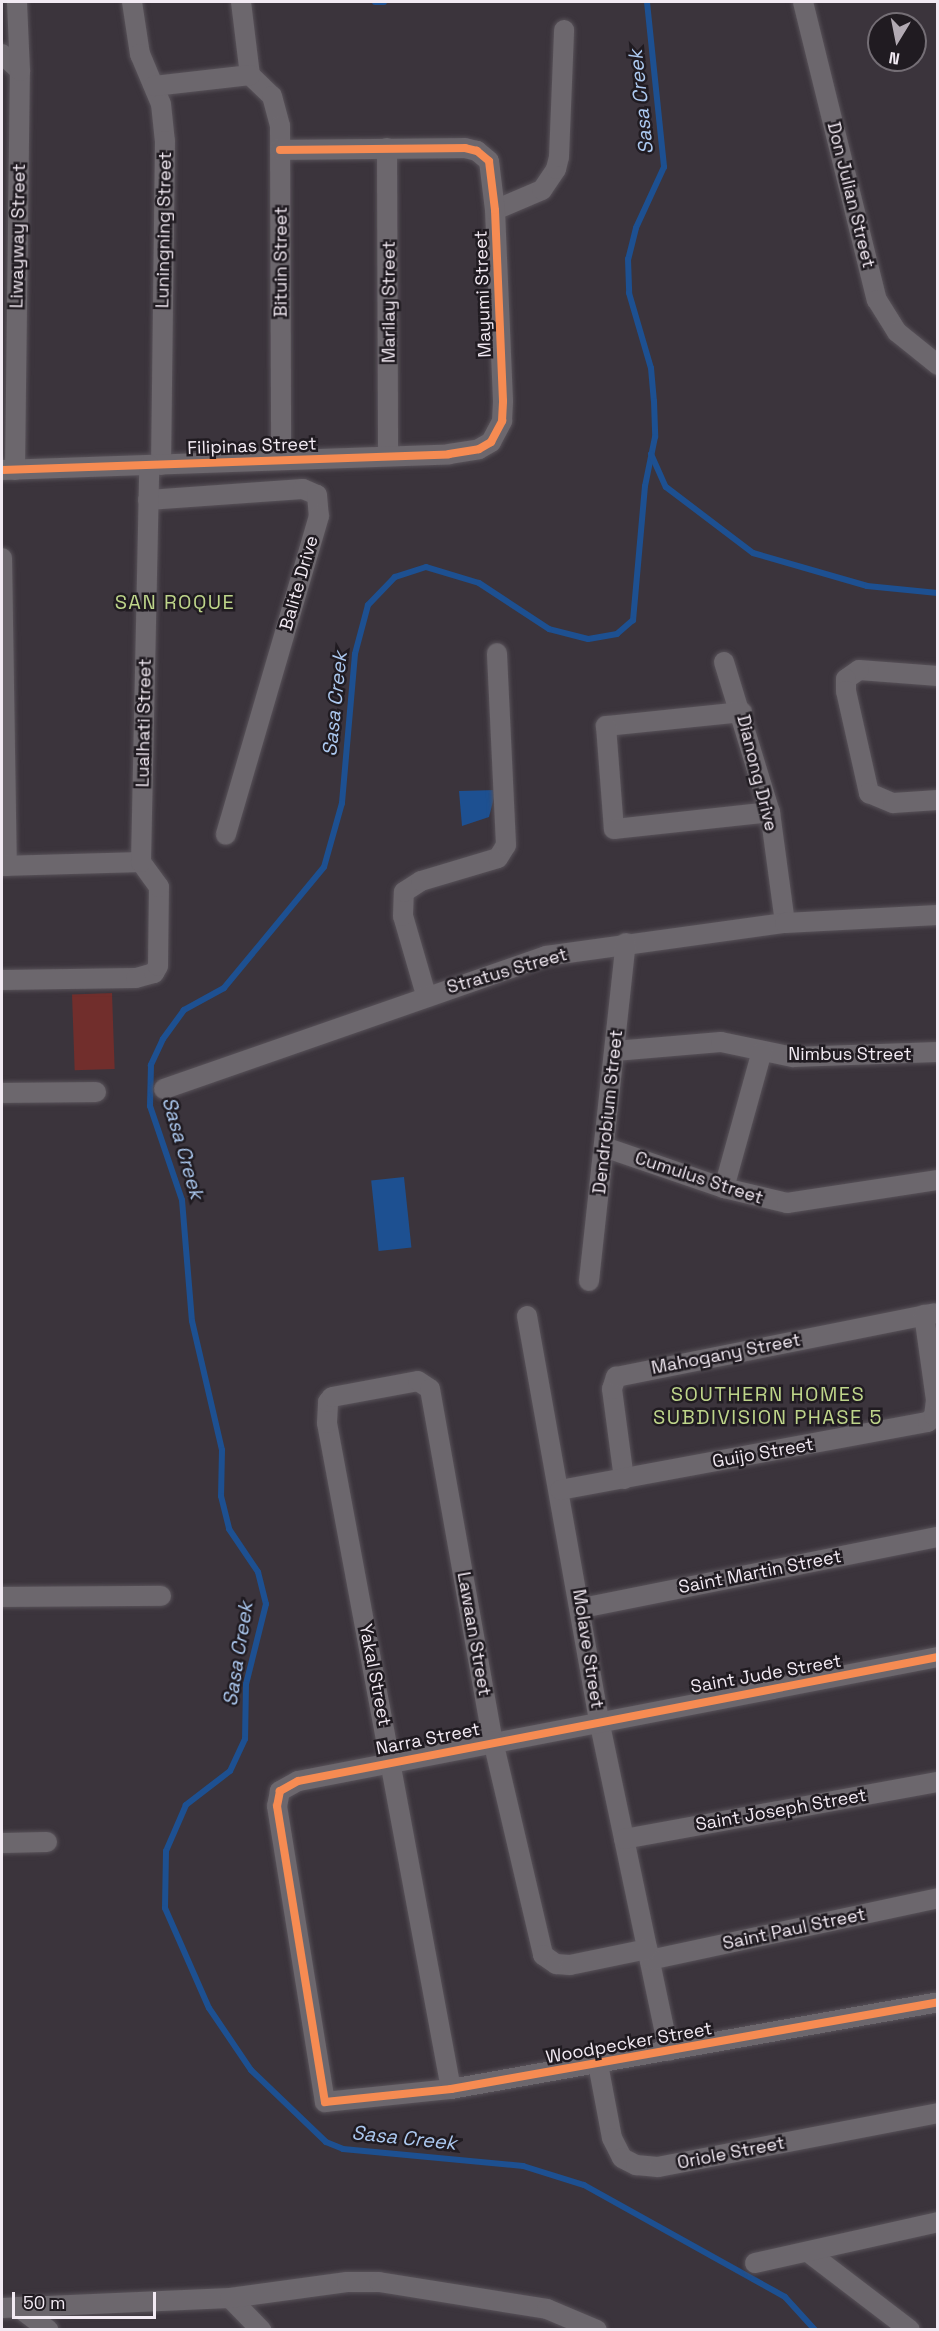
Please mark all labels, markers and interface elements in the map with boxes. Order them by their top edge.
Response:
north arrow [867,12,927,72]
text: N [887,47,901,70]
water label: Sasa Creek [624,48,658,156]
street label: Don Julian Street [822,120,880,270]
street label: Luningning Street [152,152,176,308]
street label: Liwayway Street [6,163,30,309]
street label: Bituin Street [270,207,292,317]
street label: Mayumi Street [470,230,496,358]
street label: Marilay Street [378,241,400,363]
street label: Filipinas Street [187,433,317,459]
street label: Balite Drive [275,533,323,633]
district label: SAN ROQUE [115,590,235,614]
water label: Sasa Creek [318,650,352,758]
street label: Lualhati Street [132,658,156,788]
street label: Dianong Drive [732,713,782,833]
street label: Stratus Street [444,944,570,998]
street label: Dendrobium Street [589,1029,627,1195]
street label: Nimbus Street [788,1043,912,1065]
water label: Sasa Creek [157,1094,209,1202]
street label: Cumulus Street [632,1147,766,1209]
street label: Mahogany Street [650,1329,802,1379]
district label: SOUTHERN HOMES SUBDIVISION PHASE 5 [653,1382,883,1429]
street label: Guijo Street [711,1433,815,1473]
street label: Saint Martin Street [677,1546,843,1598]
street label: Lawaan Street [452,1570,496,1698]
street label: Molave Street [568,1588,608,1710]
water label: Sasa Creek [218,1600,258,1708]
street label: Yakal Street [355,1622,395,1728]
street label: Saint Jude Street [689,1650,843,1698]
street label: Narra Street [374,1718,482,1760]
street label: Saint Joseph Street [694,1784,868,1836]
street label: Saint Paul Street [721,1903,867,1955]
street label: Woodpecker Street [544,2018,714,2068]
water label: Sasa Creek [350,2121,458,2155]
street label: Oriole Street [675,2132,787,2174]
scale bar [15,2280,159,2318]
text: 50 m [23,2291,65,2314]

